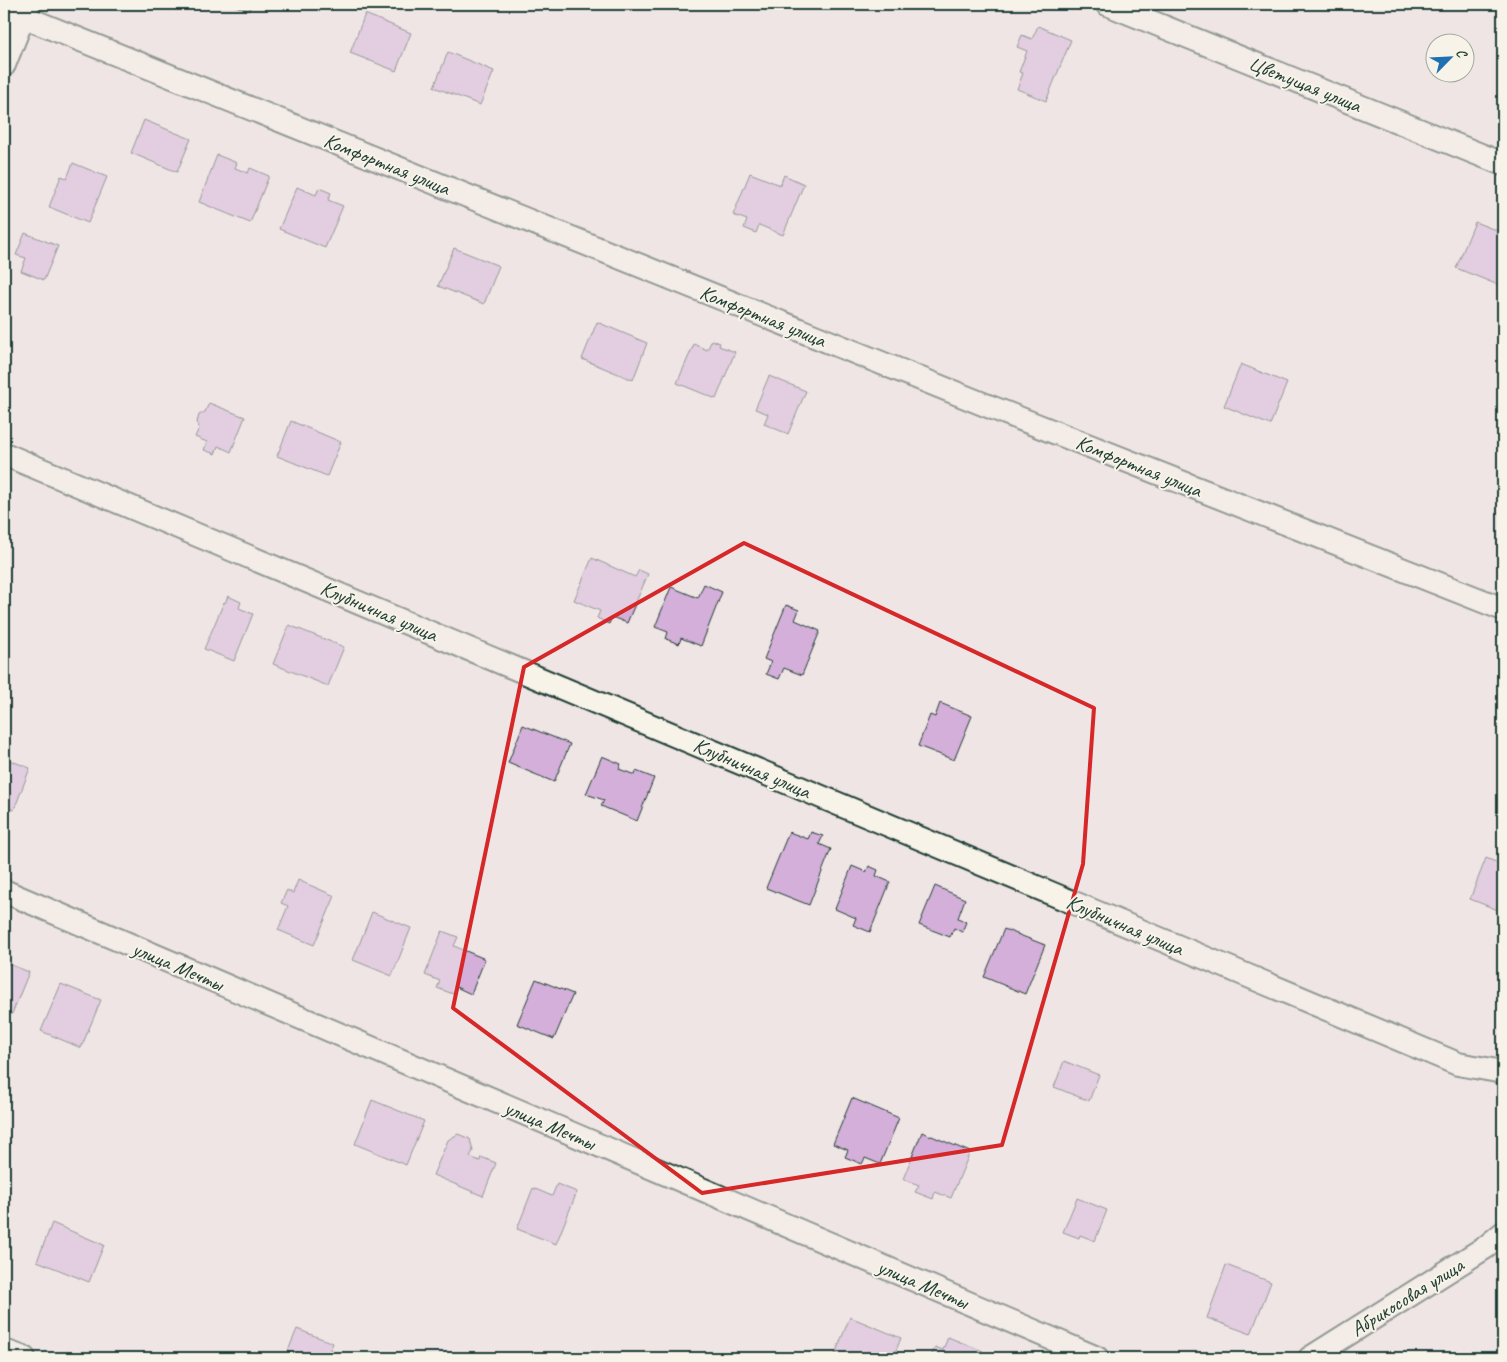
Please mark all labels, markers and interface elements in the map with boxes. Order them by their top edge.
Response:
north arrow [1424,32,1474,82]
text: С [1452,46,1471,61]
street label: Цветущая улица [1245,50,1367,119]
street label: Комфортная улица [320,127,456,202]
street label: Комфортная улица [696,279,832,354]
street label: Комфортная улица [1072,429,1208,504]
street label: Клубничная улица [317,575,443,648]
street label: Клубничная улица [690,732,816,805]
street label: Клубничная улица [1063,889,1189,962]
street label: улица Мечты [127,934,229,997]
street label: улица Мечты [499,1093,601,1156]
street label: Абрикосовая улица [1346,1251,1470,1342]
street label: улица Мечты [872,1252,974,1315]

